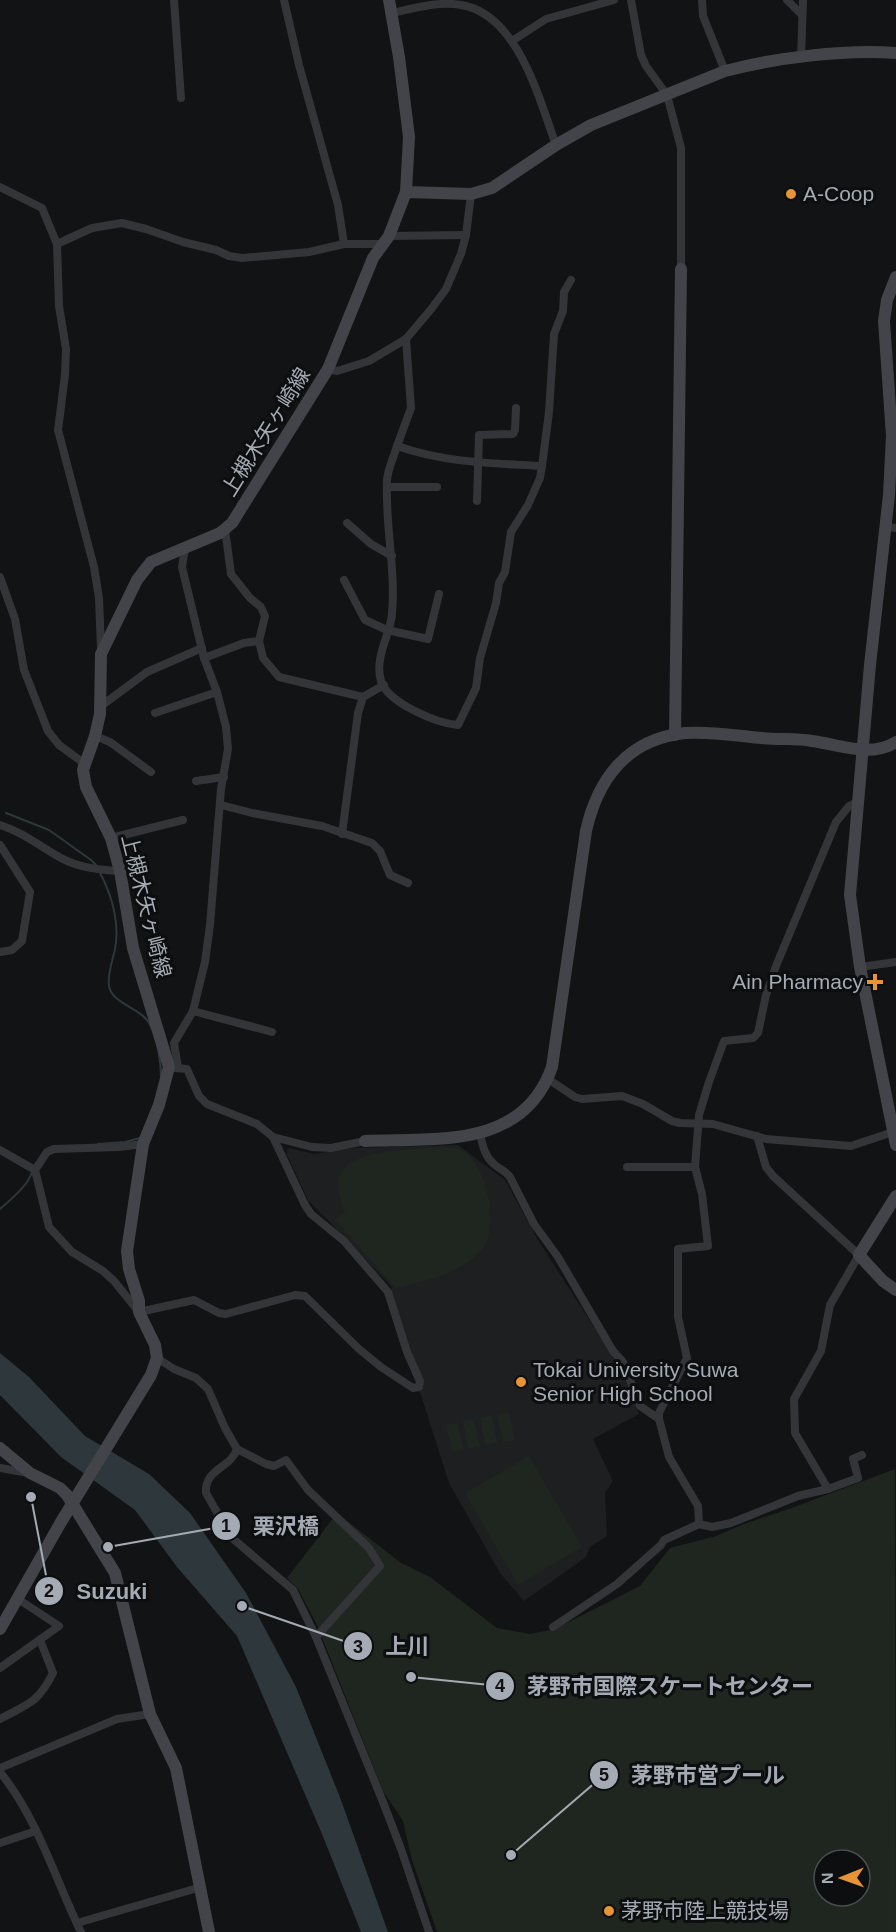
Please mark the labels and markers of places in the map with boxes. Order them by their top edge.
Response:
place label: A-Coop [803,182,874,205]
marker: A-Coop [784,187,798,201]
place label: Ain Pharmacy [732,970,863,993]
marker: Ain Pharmacy [868,975,882,989]
place label: Tokai University Suwa Senior High School [533,1358,739,1405]
marker: Tokai University Suwa Senior High School [514,1375,528,1389]
callout: 栗沢橋 [211,1506,331,1546]
callout: Suzuki [34,1571,159,1611]
callout: 上川 [343,1626,441,1666]
callout: 茅野市国際スケートセンター [485,1666,825,1706]
callout: 茅野市営プール [589,1755,797,1795]
place label: 茅野市陸上競技場 [621,1899,789,1922]
marker: 茅野市陸上競技場 [602,1904,616,1918]

